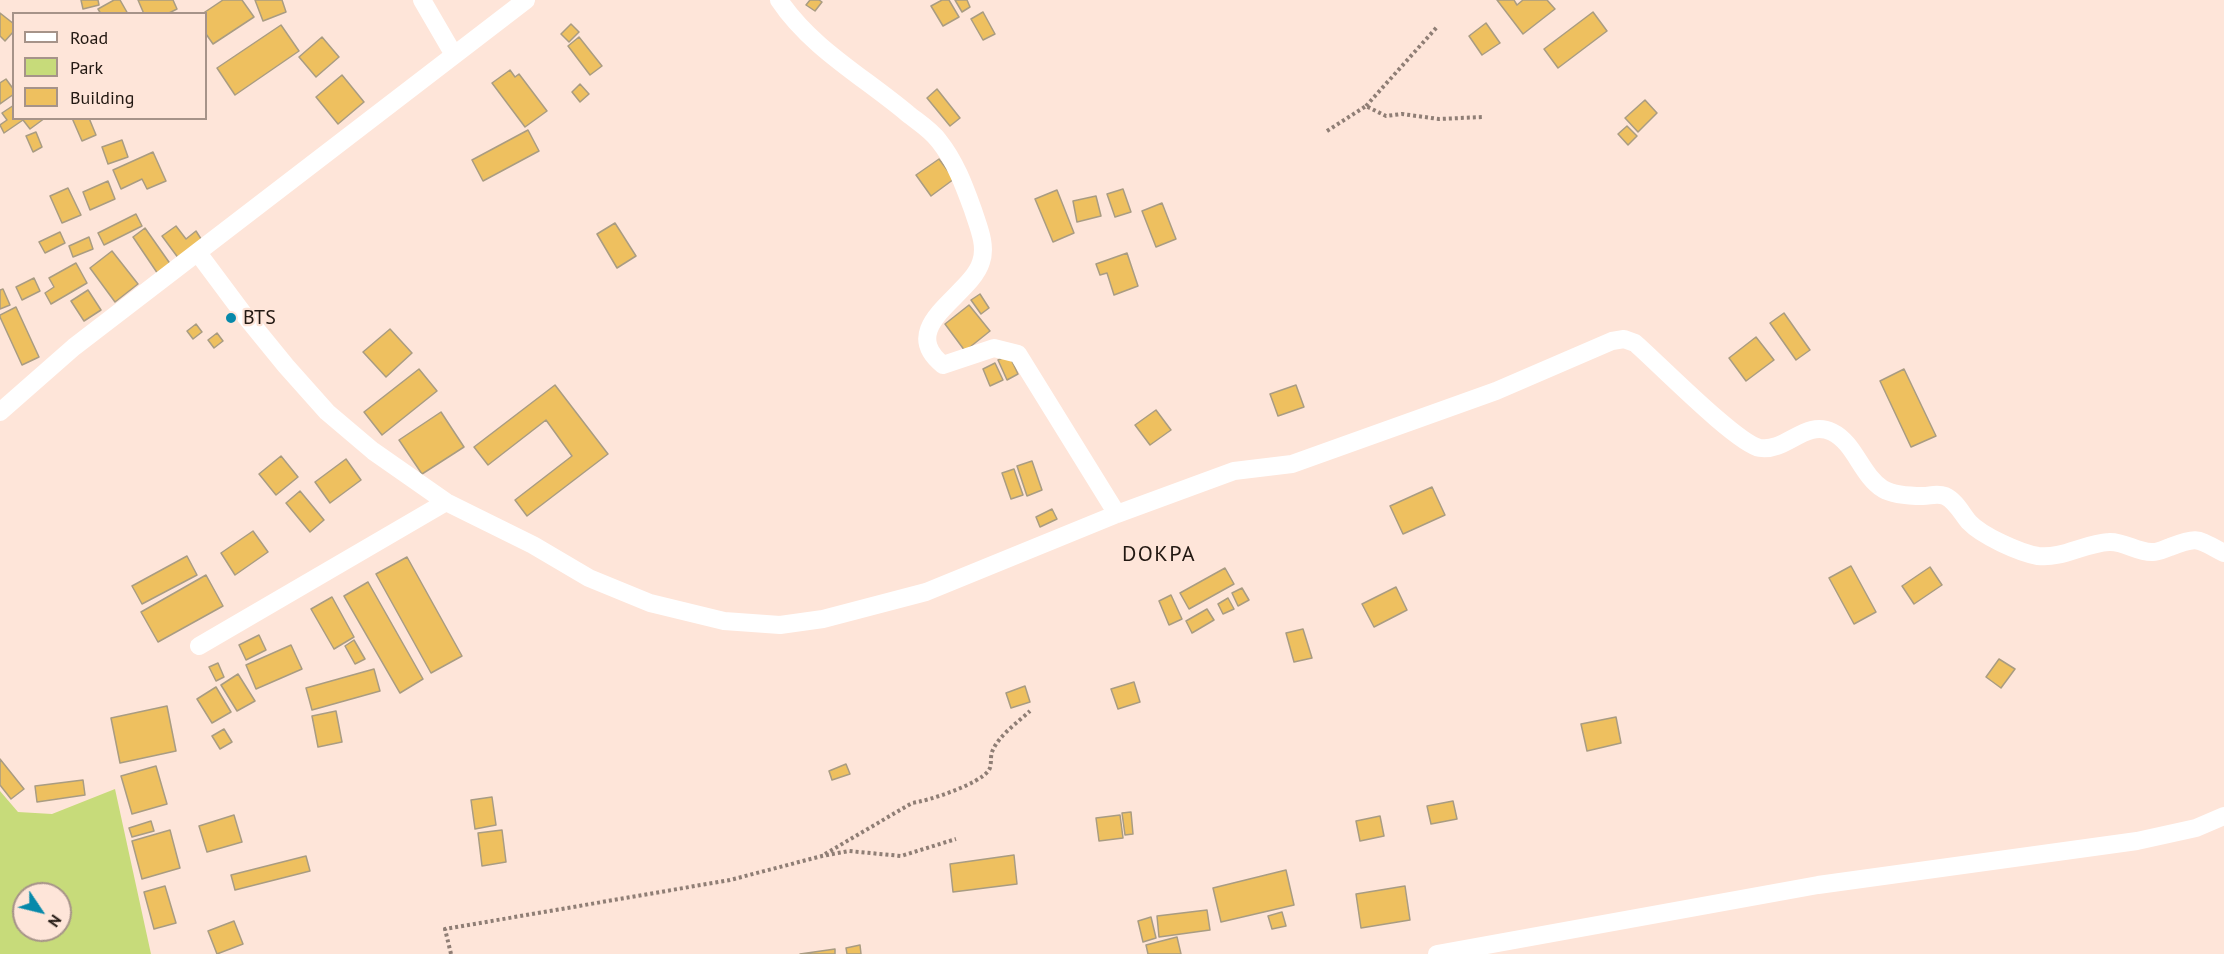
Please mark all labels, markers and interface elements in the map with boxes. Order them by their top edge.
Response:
legend [12,12,207,120]
text: Road [70,26,108,49]
text: Park [70,56,103,79]
text: Building [70,86,134,109]
place label: BTS [243,306,276,330]
marker: BTS [224,311,238,325]
district label: DOKPA [1122,542,1196,568]
north arrow [12,882,72,942]
text: N [44,911,66,931]

